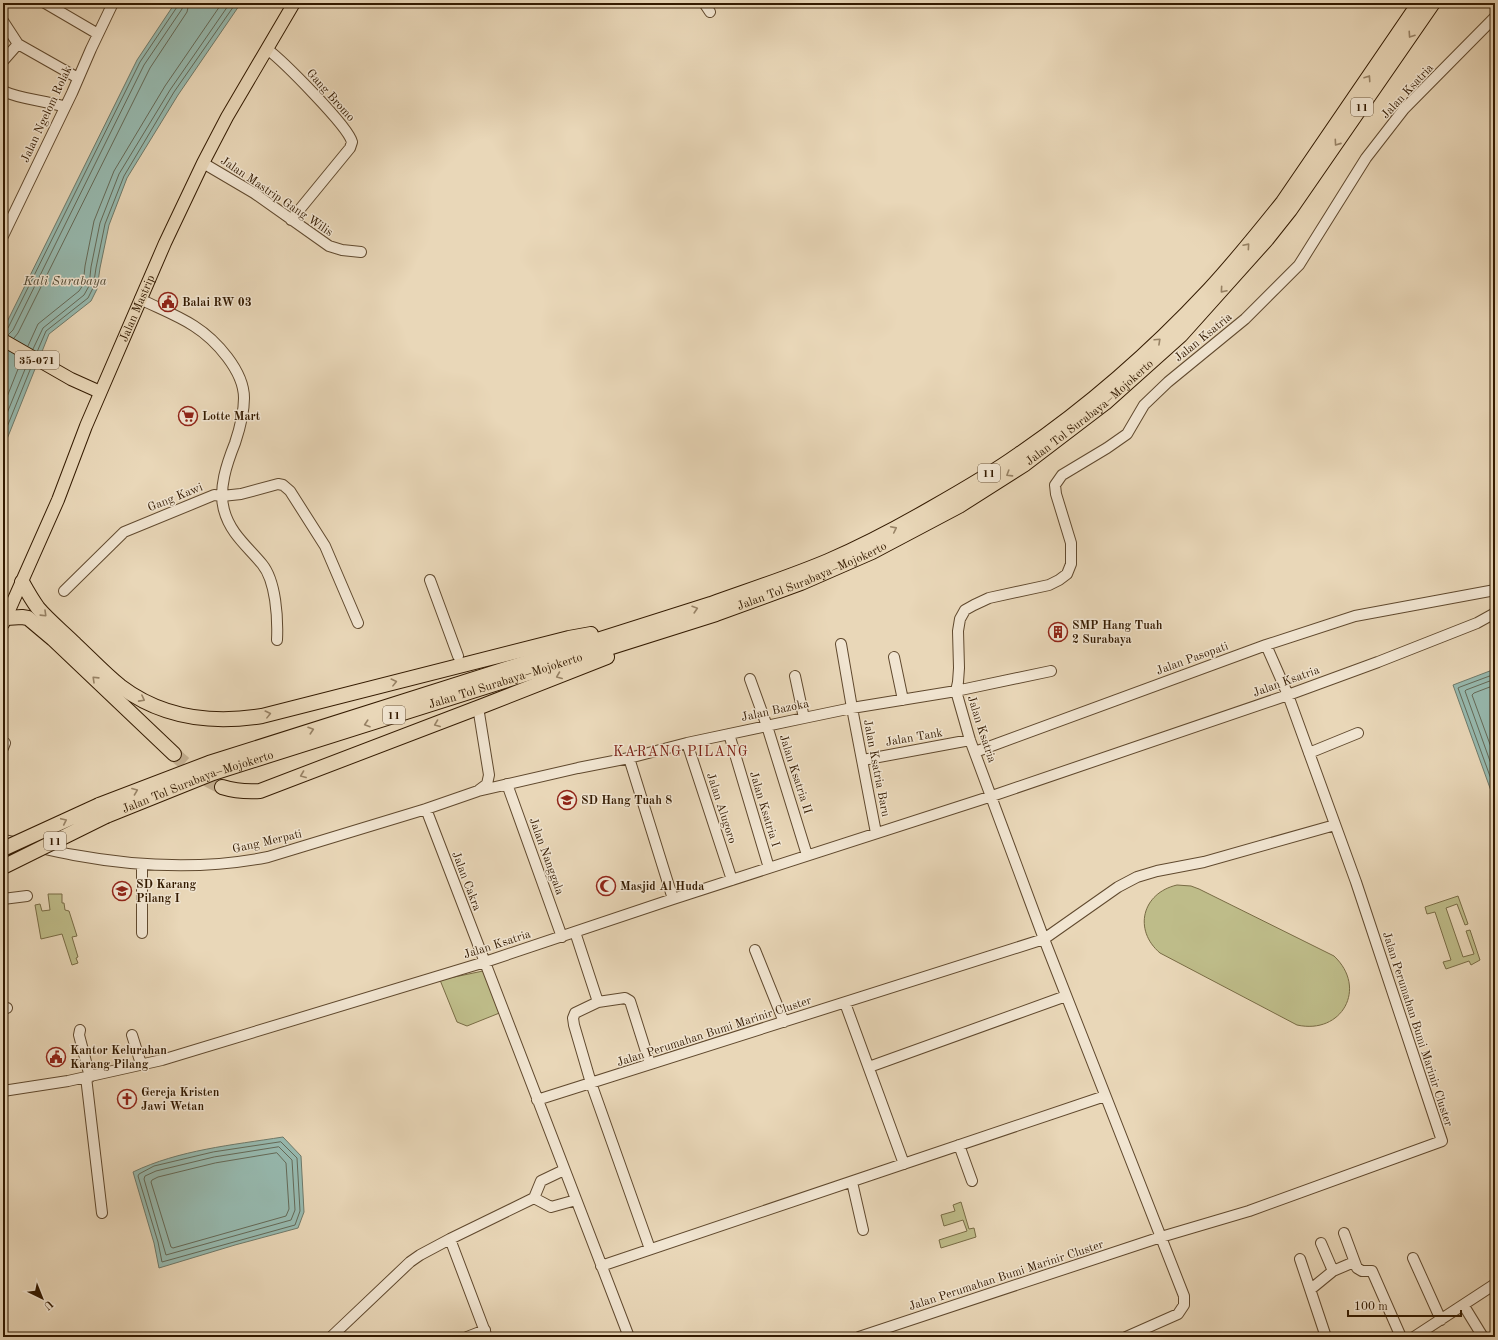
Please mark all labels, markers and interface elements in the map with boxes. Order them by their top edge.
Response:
one-way arrow [1408,31,1416,38]
street label: Jalan Ksatria [1379,62,1436,121]
street label: Jalan Ngelom Rolak [19,64,74,164]
street label: Gang Bromo [304,67,357,124]
one-way arrow [1363,75,1370,82]
road number: 11 [1351,98,1373,116]
one-way arrow [1335,138,1342,145]
street label: Jalan Mastrip Gang Wilis [218,155,335,239]
one-way arrow [1243,243,1250,251]
street label: Jalan Mastrip [118,274,157,344]
water label: Kali Surabaya [22,275,107,288]
one-way arrow [1221,285,1228,292]
public building icon: Balai RW 03 [157,291,179,313]
place label: Balai RW 03 [182,297,252,309]
street label: Jalan Ksatria [1173,311,1235,364]
one-way arrow [1153,338,1161,345]
road number: 35-071 [15,351,59,369]
street label: Jalan Tol Surabaya–Mojokerto [1024,358,1156,468]
supermarket icon: Lotte Mart [177,405,199,427]
place label: Lotte Mart [202,411,261,423]
road number: 11 [978,464,1000,482]
one-way arrow [1006,470,1013,477]
street label: Gang Kawi [146,481,205,514]
one-way arrow [889,526,897,534]
street label: Jalan Tol Surabaya–Mojokerto [736,540,889,613]
one-way arrow [692,605,699,614]
one-way arrow [39,609,47,617]
place label: SMP Hang Tuah 2 Surabaya [1072,620,1163,646]
building icon: SMP Hang Tuah 2 Surabaya [1047,621,1069,643]
street label: Jalan Pasopati [1155,640,1230,678]
street label: Jalan Tol Surabaya–Mojokerto [427,652,584,711]
street label: Jalan Ksatria [1251,664,1321,700]
one-way arrow [555,672,562,680]
one-way arrow [92,676,100,684]
one-way arrow [391,679,397,687]
one-way arrow [138,694,145,702]
street label: Jalan Ksatria [965,694,998,764]
street label: Jalan Bazoka [740,698,810,724]
road number: 11 [383,706,405,724]
one-way arrow [264,710,271,719]
one-way arrow [364,719,371,728]
one-way arrow [434,719,441,727]
street label: Jalan Ksatria Baru [861,719,891,818]
one-way arrow [308,726,315,735]
street label: Jalan Tank [885,727,944,749]
street label: Jalan Ksatria II [777,733,814,816]
district label: KARANG PILANG [613,745,749,759]
street label: Jalan Tol Surabaya–Mojokerto [121,749,275,816]
one-way arrow [299,770,306,778]
street label: Jalan Ksatria I [747,770,781,849]
street label: Jalan Alugoro [704,771,738,845]
one-way arrow [132,787,139,795]
school or university icon: SD Hang Tuah 8 [556,789,578,811]
place label: SD Hang Tuah 8 [581,795,672,807]
street label: Jalan Nanggala [527,816,566,897]
one-way arrow [59,818,67,826]
street label: Gang Merpati [231,828,303,856]
road number: 11 [44,832,66,850]
street label: Jalan Cakra [449,850,483,913]
mosque icon: Masjid Al Huda [595,875,617,897]
place label: SD Karang Pilang I [136,879,197,905]
school or university icon: SD Karang Pilang I [111,880,133,902]
place label: Masjid Al Huda [620,881,704,893]
street label: Jalan Ksatria [462,928,532,961]
street label: Jalan Perumahan Bumi Marinir Cluster [1380,930,1454,1128]
street label: Jalan Perumahan Bumi Marinir Cluster [615,995,813,1069]
place label: Kantor Kelurahan Karang Pilang [70,1045,167,1071]
public building icon: Kantor Kelurahan Karang Pilang [45,1046,67,1068]
place label: Gereja Kristen Jawi Wetan [141,1087,220,1113]
church icon: Gereja Kristen Jawi Wetan [116,1088,138,1110]
street label: Jalan Perumahan Bumi Marinir Cluster [907,1239,1105,1313]
north arrow [22,1278,62,1318]
scale bar [1348,1292,1461,1318]
text: U [41,1297,55,1311]
text: 100 m [1354,1301,1388,1313]

